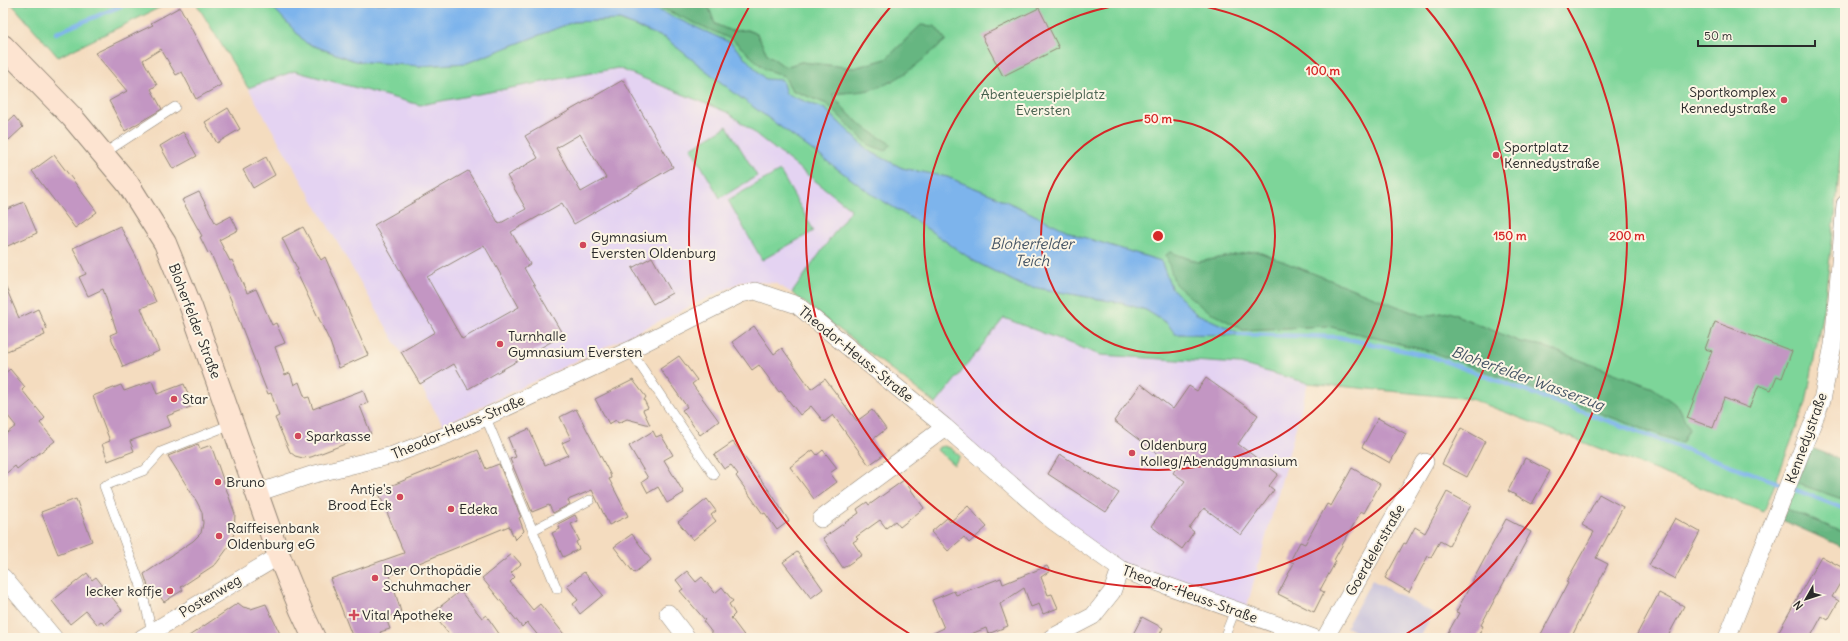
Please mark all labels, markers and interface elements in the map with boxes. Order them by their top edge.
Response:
scale bar [1698,22,1815,48]
text: 50 m [1704,28,1733,43]
text: 100 m [1306,63,1340,78]
place label: Sportkomplex Kennedystraße [1680,83,1776,117]
park label: Abenteuerspielplatz Eversten [981,85,1106,119]
marker: Sportkomplex Kennedystraße [1779,95,1789,105]
text: 50 m [1144,111,1173,126]
place label: Sportplatz Kennedystraße [1504,138,1600,172]
marker: Sportplatz Kennedystraße [1491,150,1501,160]
place label: Gymnasium Eversten Oldenburg [591,228,716,262]
text: 150 m [1494,228,1527,243]
text: 200 m [1609,228,1645,243]
centre of rings [1151,229,1165,243]
water label: Bloherfelder Teich [990,234,1076,270]
marker: Gymnasium Eversten Oldenburg [578,240,588,250]
street label: Bloherfelder Straße [165,261,225,381]
street label: Theodor-Heuss-Straße [795,302,917,406]
place label: Turnhalle Gymnasium Eversten [508,327,642,361]
marker: Turnhalle Gymnasium Eversten [495,339,505,349]
water label: Bloherfelder Wasserzug [1449,342,1608,415]
place label: Star [182,390,208,408]
street label: Kennedystraße [1781,390,1831,486]
street label: Theodor-Heuss-Straße [389,391,527,463]
marker: Star [169,394,179,404]
place label: Sparkasse [306,427,371,445]
marker: Sparkasse [293,431,303,441]
place label: Oldenburg Kolleg/Abendgymnasium [1140,436,1298,470]
marker: Oldenburg Kolleg/Abendgymnasium [1127,448,1137,458]
place label: Bruno [226,473,265,491]
marker: Bruno [213,477,223,487]
place label: Antje's Brood Eck [328,480,392,514]
marker: Antje's Brood Eck [395,492,405,502]
place label: Edeka [459,500,498,518]
street label: Goerdelerstraße [1341,501,1409,599]
marker: Edeka [446,504,456,514]
place label: Raiffeisenbank Oldenburg eG [227,519,319,553]
marker: Raiffeisenbank Oldenburg eG [214,531,224,541]
place label: Der Orthopädie Schuhmacher [383,561,482,595]
street label: Theodor-Heuss-Straße [1120,561,1260,627]
street label: Postenweg [176,571,244,621]
marker: Der Orthopädie Schuhmacher [370,573,380,583]
north arrow [1786,579,1826,619]
place label: lecker koffje [86,582,162,600]
marker: lecker koffje [165,586,175,596]
text: N [1790,598,1806,613]
place label: Vital Apotheke [362,606,453,624]
marker: Vital Apotheke [349,610,359,620]

